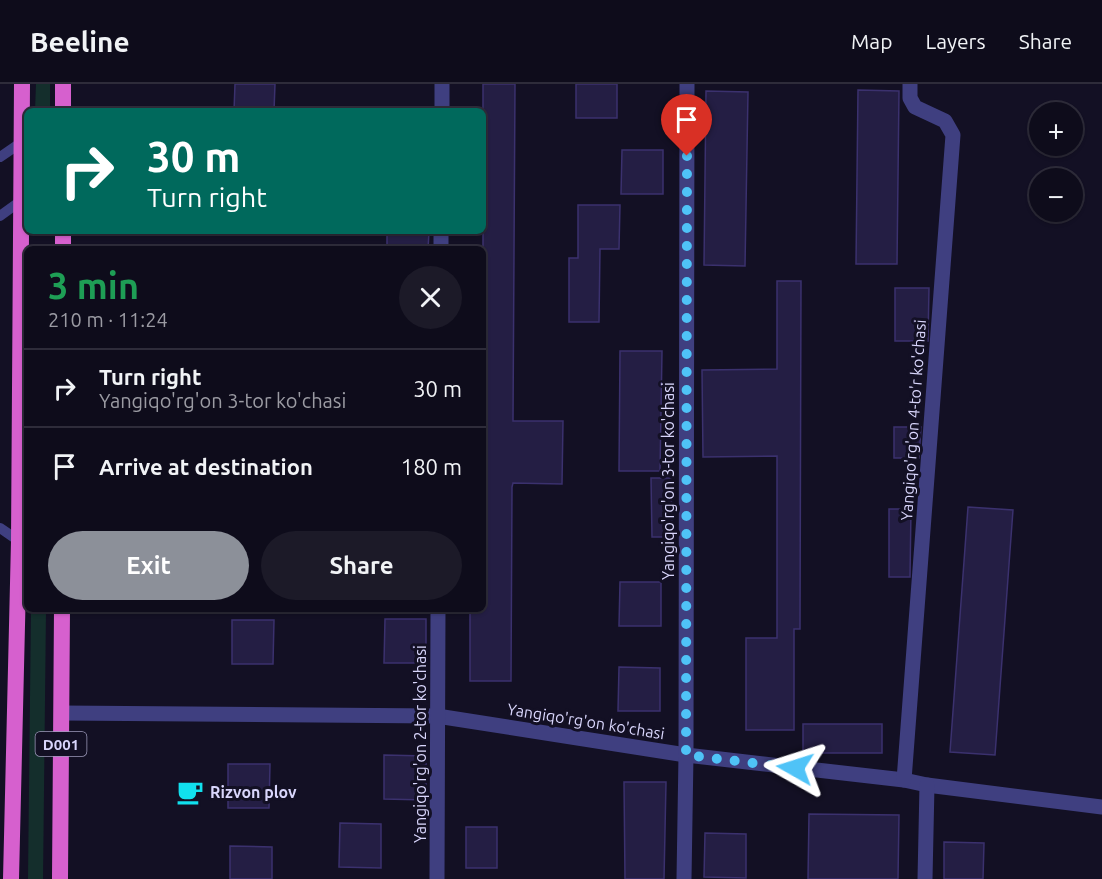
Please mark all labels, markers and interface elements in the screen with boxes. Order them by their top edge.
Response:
text: Beeline [30,26,130,57]
text: Map [851,29,892,53]
text: Layers [925,29,986,53]
text: Share [1019,29,1072,53]
pin [661,94,712,156]
map controls [1029,102,1083,222]
button: + [1029,102,1083,156]
icon: arrive [670,103,703,136]
icon: right [48,132,126,210]
text: 30 m [147,133,241,180]
button: − [1029,168,1083,222]
text: Turn right [147,182,267,212]
text: 3 min [48,265,139,306]
button: close [399,266,462,329]
text: 210 m · 11:24 [48,308,168,331]
street label: Yangiqo'rg'on 4-to'r ko'chasi [897,319,929,521]
text: Turn right [99,364,201,389]
icon: right [48,372,81,405]
text: 30 m [413,376,462,401]
street label: Yangiqo'rg'on 3-tor ko'chasi [659,382,677,580]
text: Yangiqo'rg'on 3-tor ko'chasi [99,389,346,412]
icon: arrive [48,450,81,483]
text: Arrive at destination [99,454,313,479]
text: 180 m [401,454,462,479]
button: Exit [48,531,249,600]
button: Share [261,531,462,600]
street label: Yangiqo'rg'on 2-tor ko'chasi [411,645,429,843]
street label: Yangiqo'rg'on ko'chasi [506,700,666,742]
road number: D001 [36,732,86,756]
position arrow [763,736,827,800]
cafe icon: Rizvon plov [175,777,205,807]
place label: Rizvon plov [210,783,297,801]

